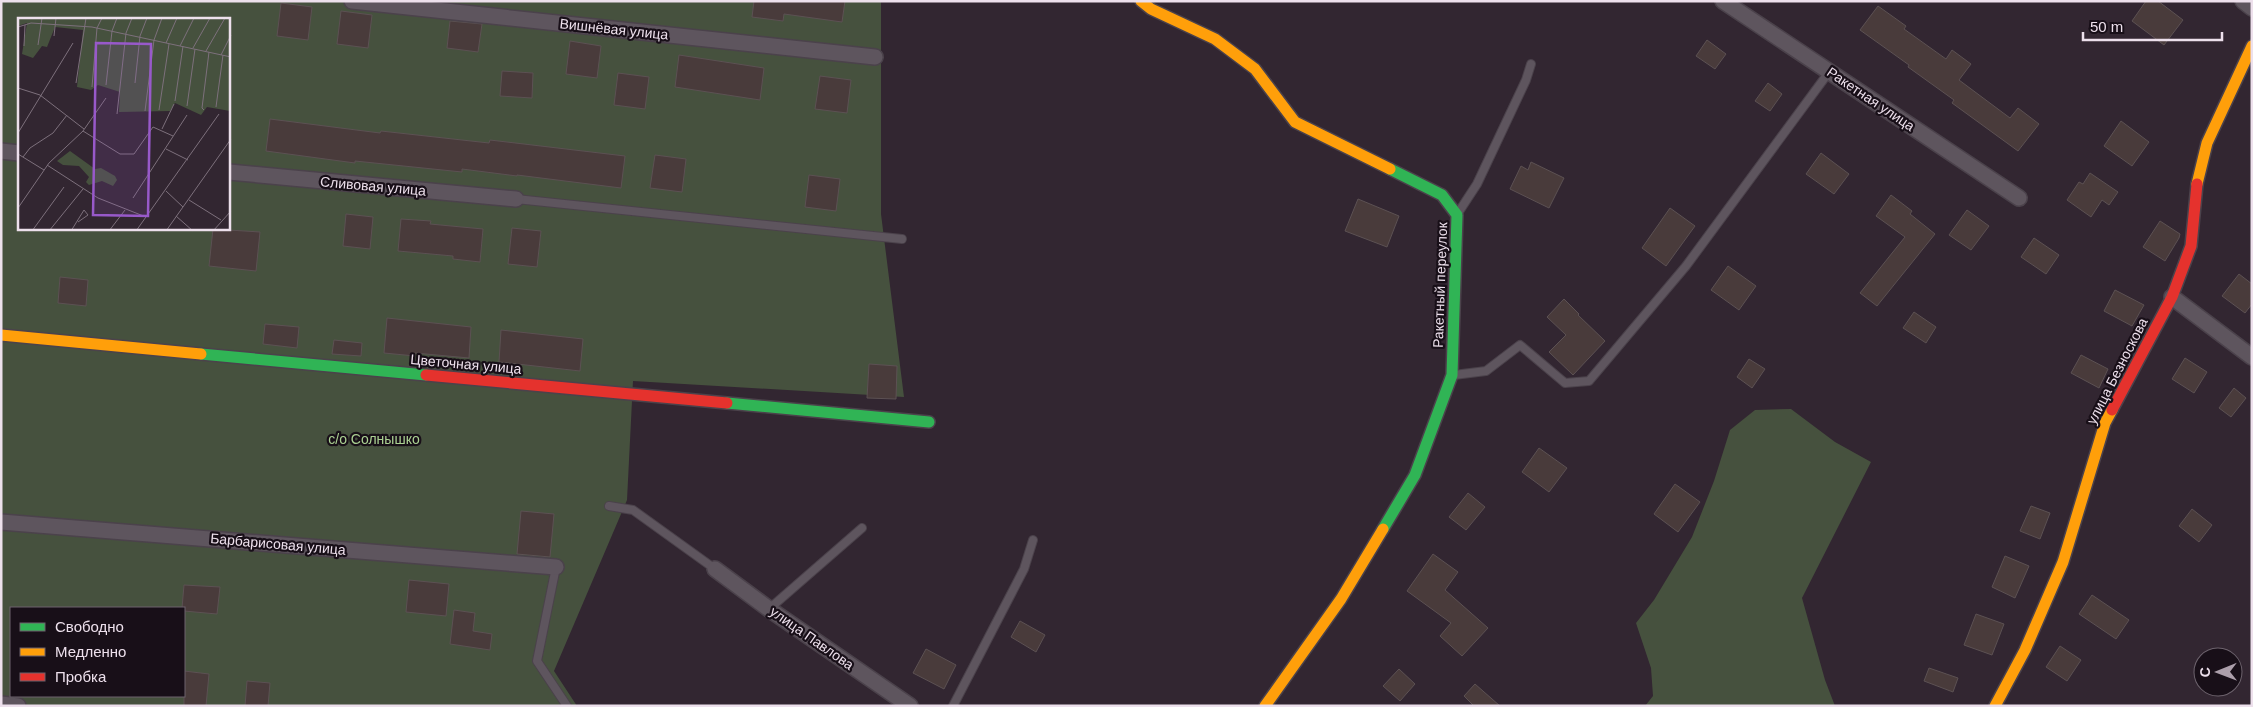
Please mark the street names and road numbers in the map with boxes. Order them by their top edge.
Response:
street label: Вишнёвая улица [559,15,669,43]
street label: Ракетная улица [1824,64,1918,134]
street label: Сливовая улица [319,173,427,199]
street label: Ракетный переулок [1430,221,1450,348]
street label: улица Безноскова [2083,315,2151,427]
street label: Цветочная улица [410,351,522,377]
street label: Барбарисовая улица [210,530,347,558]
street label: улица Павлова [767,603,857,673]

